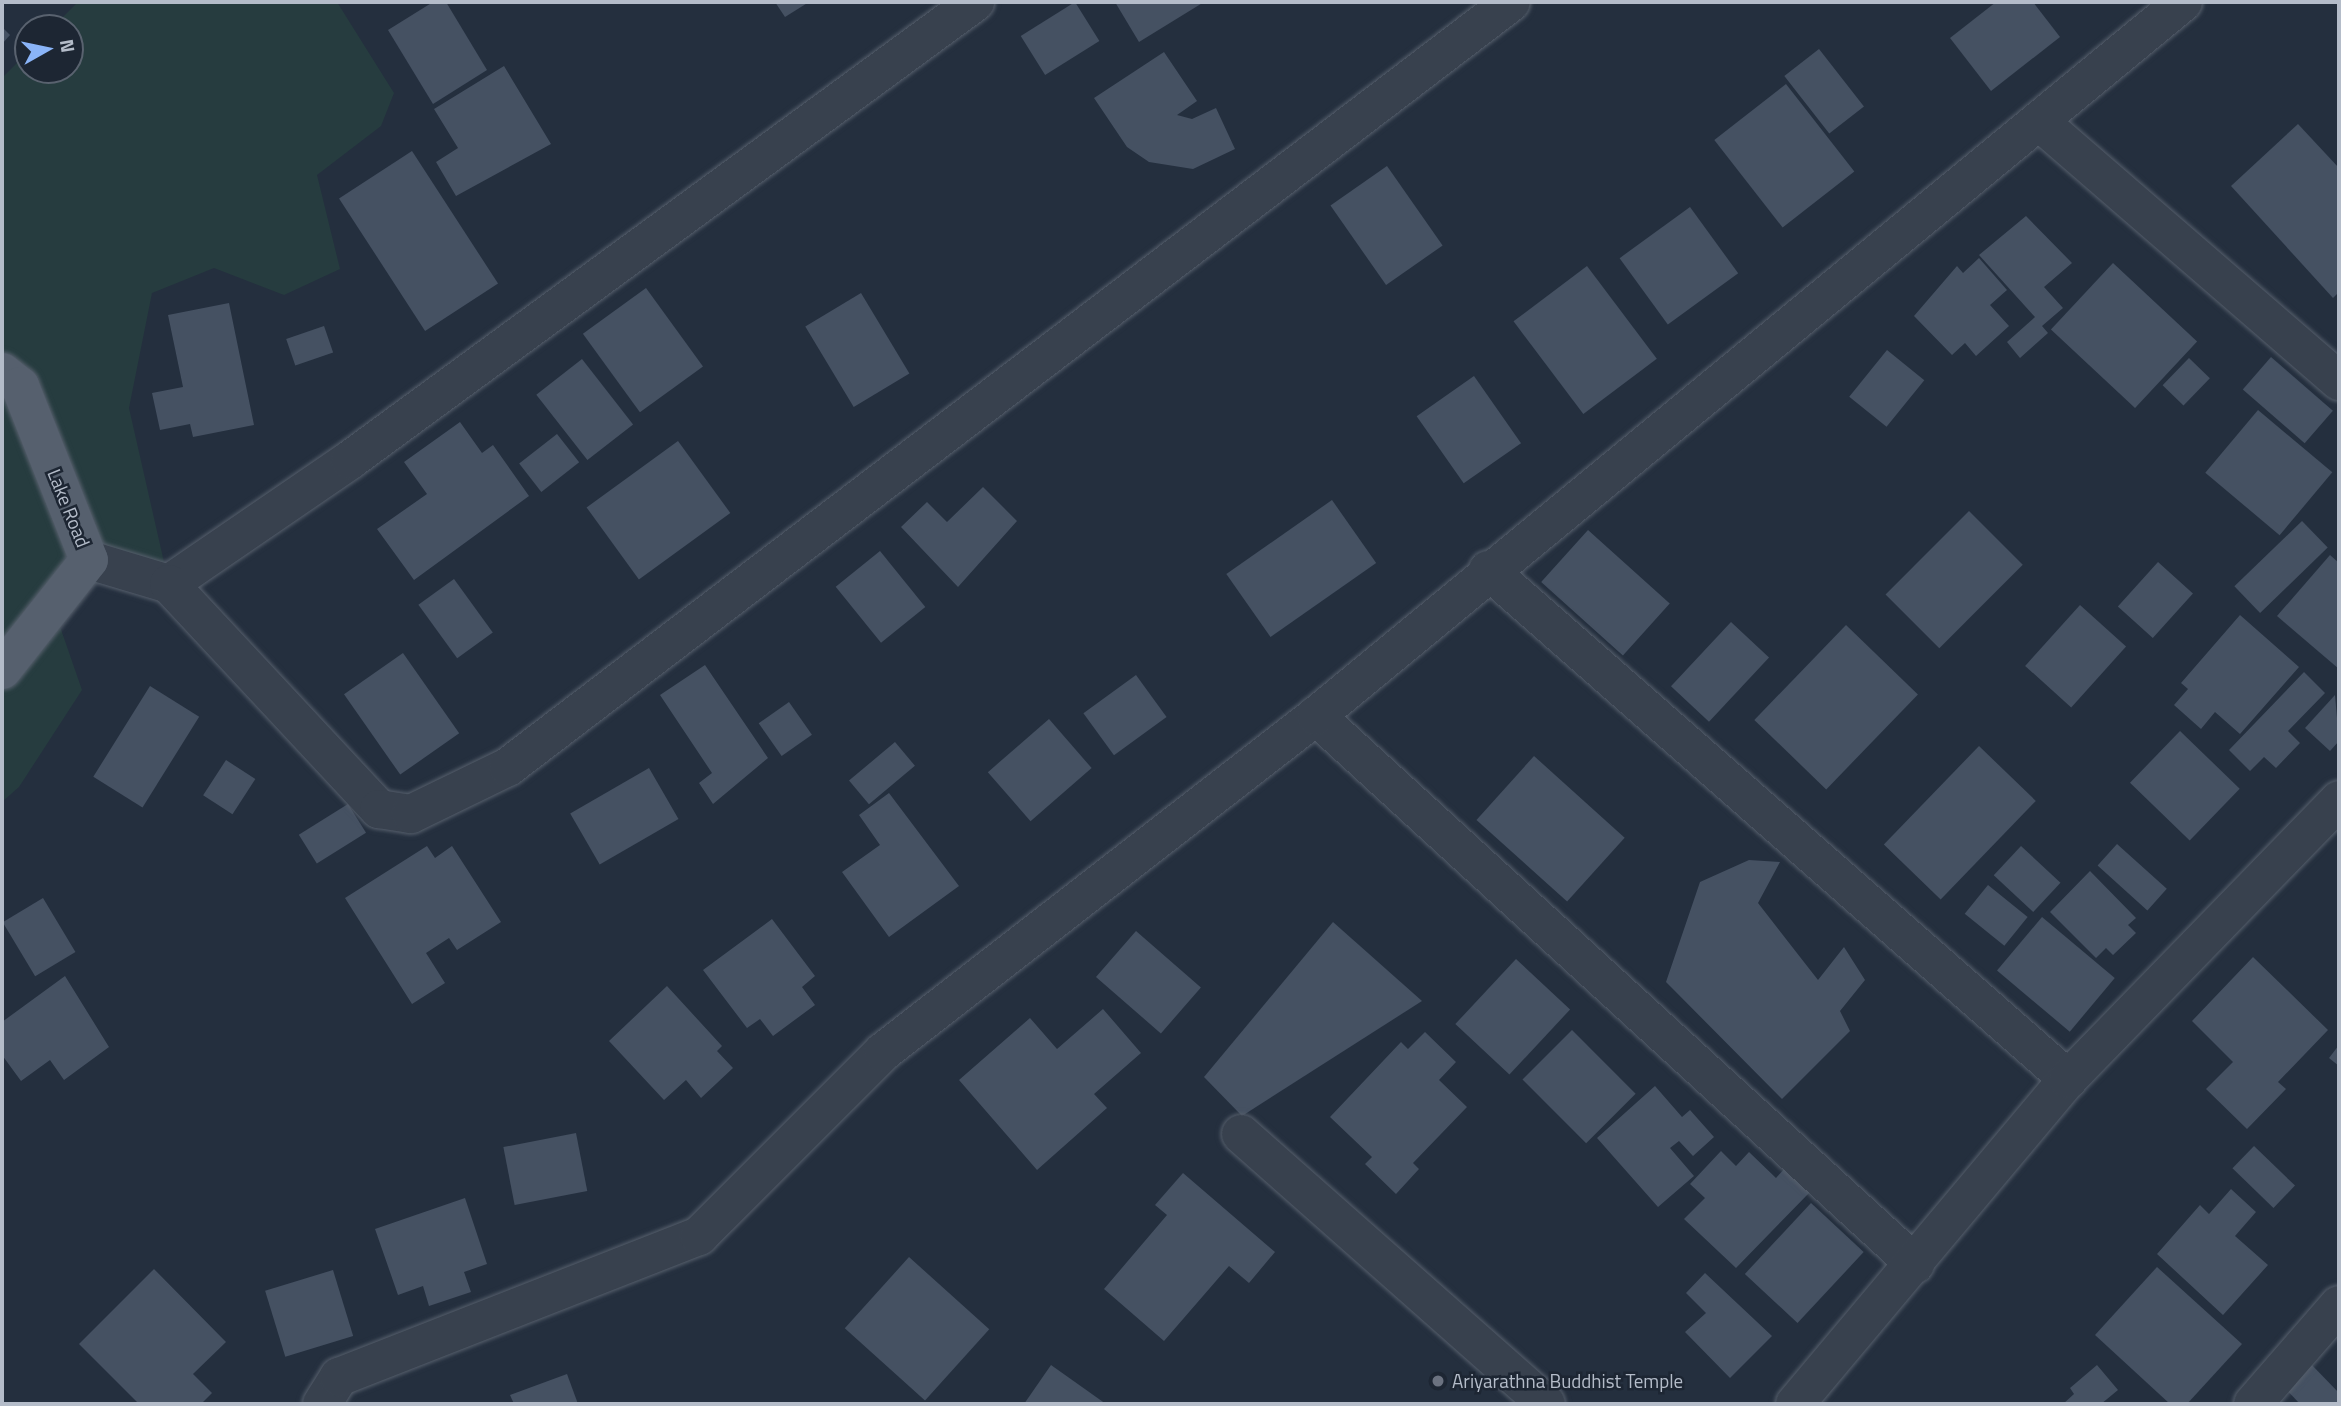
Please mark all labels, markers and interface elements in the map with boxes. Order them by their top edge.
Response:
north arrow [14,14,84,84]
text: N [53,37,84,55]
street label: Lake Road [43,466,95,550]
place label: Ariyarathna Buddhist Temple [1452,1370,1683,1392]
marker: Ariyarathna Buddhist Temple [1430,1373,1446,1389]

